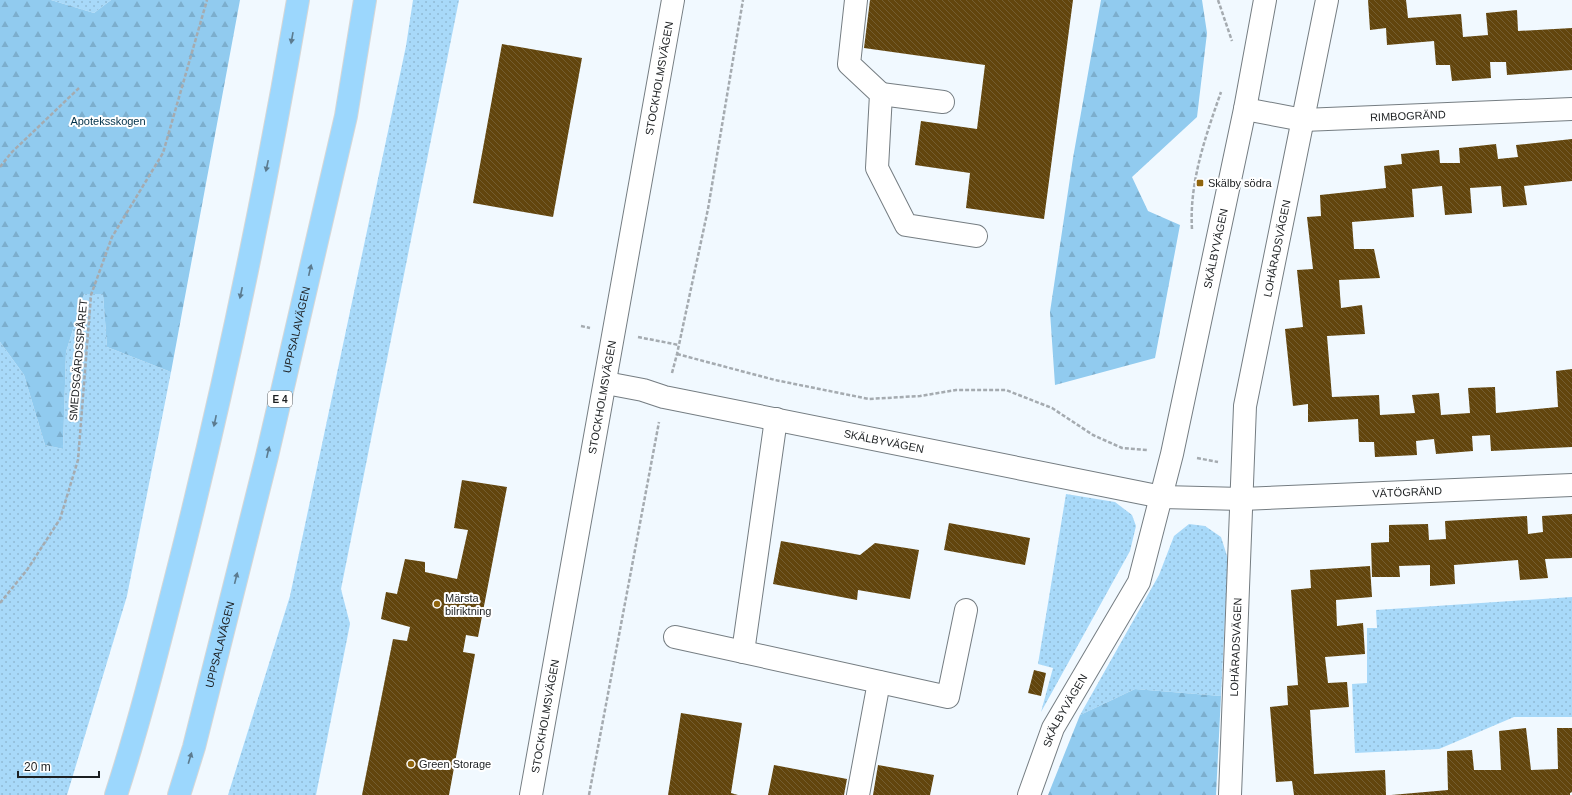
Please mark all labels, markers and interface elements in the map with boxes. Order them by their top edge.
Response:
street label: STOCKHOLMSVÄGEN [643,20,675,136]
one-way arrow [289,32,295,45]
street label: RIMBOGRÄND [1370,108,1446,123]
park label: Apoteksskogen [70,115,146,127]
one-way arrow [264,160,270,172]
place label: Skälby södra [1208,177,1272,189]
marker: Skälby södra [1195,178,1205,188]
street label: LOHÄRADSVÄGEN [1261,199,1293,298]
street label: SKÄLBYVÄGEN [1201,207,1230,289]
one-way arrow [308,264,314,276]
street label: UPPSALAVÄGEN [280,285,312,374]
one-way arrow [238,287,244,300]
street label: SMEDSGÄRDSSPÅRET [67,298,89,421]
street label: STOCKHOLMSVÄGEN [586,339,618,455]
road number: E 4 [268,391,292,407]
one-way arrow [212,415,218,427]
street label: SKÄLBYVÄGEN [843,427,925,455]
one-way arrow [266,445,272,458]
street label: VÄTÖGRÄND [1372,485,1442,499]
one-way arrow [234,571,240,584]
place label: Märsta bilriktning [445,592,491,617]
street label: LOHÄRADSVÄGEN [1228,597,1244,697]
marker: Märsta bilriktning [432,599,442,609]
street label: UPPSALAVÄGEN [203,600,236,689]
street label: STOCKHOLMSVÄGEN [529,658,561,774]
street label: SKÄLBYVÄGEN [1041,672,1089,749]
one-way arrow [187,751,193,763]
scale bar [18,753,99,779]
place label: Green Storage [419,758,491,770]
marker: Green Storage [406,759,416,769]
text: 20 m [24,760,51,774]

